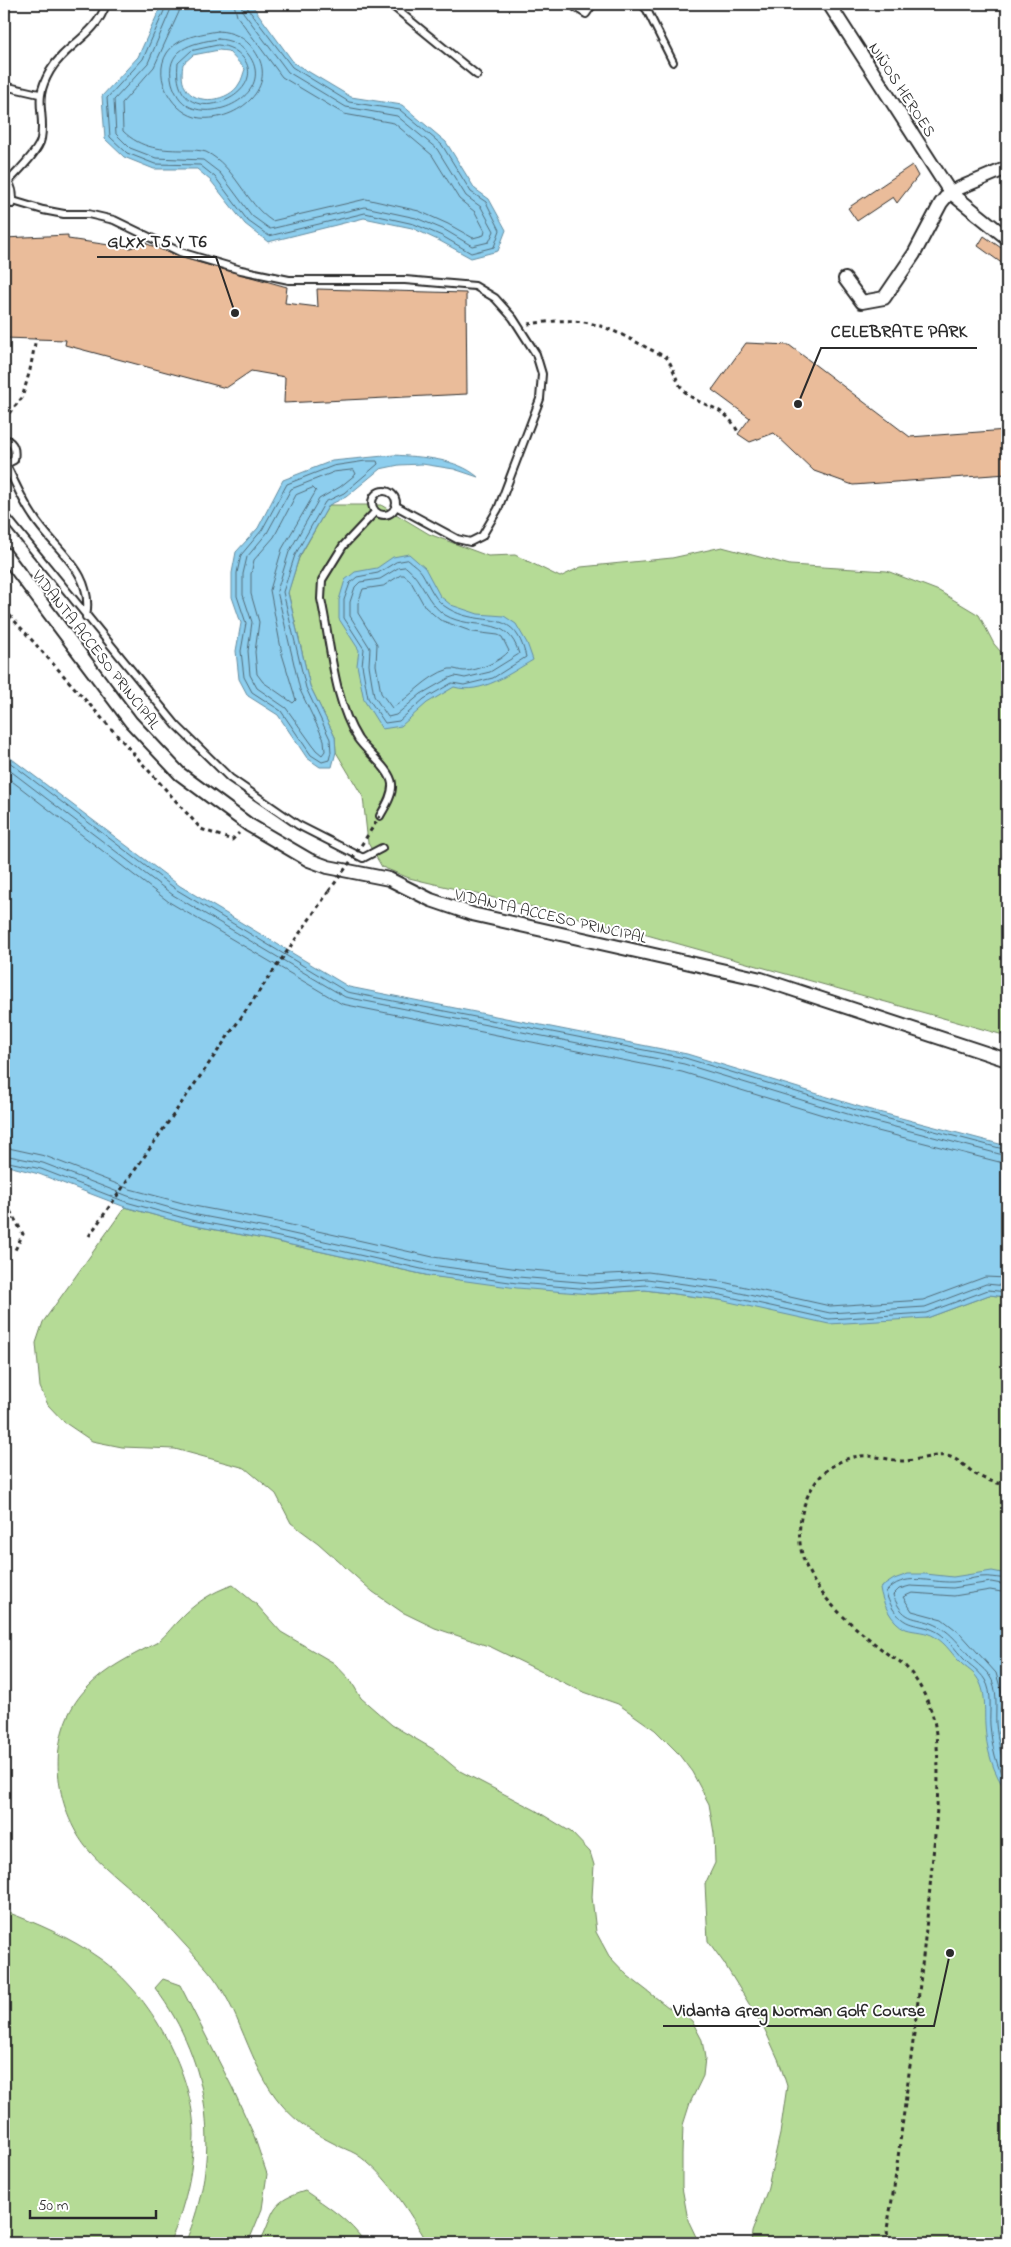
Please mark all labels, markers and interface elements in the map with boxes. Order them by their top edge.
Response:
street label: NIÑOS HEROES [862,38,941,142]
callout: GLXX T5 Y T6 [97,224,216,257]
text: GLXX T5 Y T6 [107,230,207,256]
callout: CELEBRATE PARK [821,315,977,348]
text: CELEBRATE PARK [831,320,968,346]
street label: VIDANTA ACCESO PRINCIPAL [25,565,165,735]
street label: VIDANTA ACCESO PRINCIPAL [451,883,649,951]
callout: Vidanta Greg Norman Golf Course [663,1993,934,2026]
text: Vidanta Greg Norman Golf Course [672,1999,926,2026]
scale bar [30,2187,156,2219]
text: 50 m [38,2195,69,2217]

